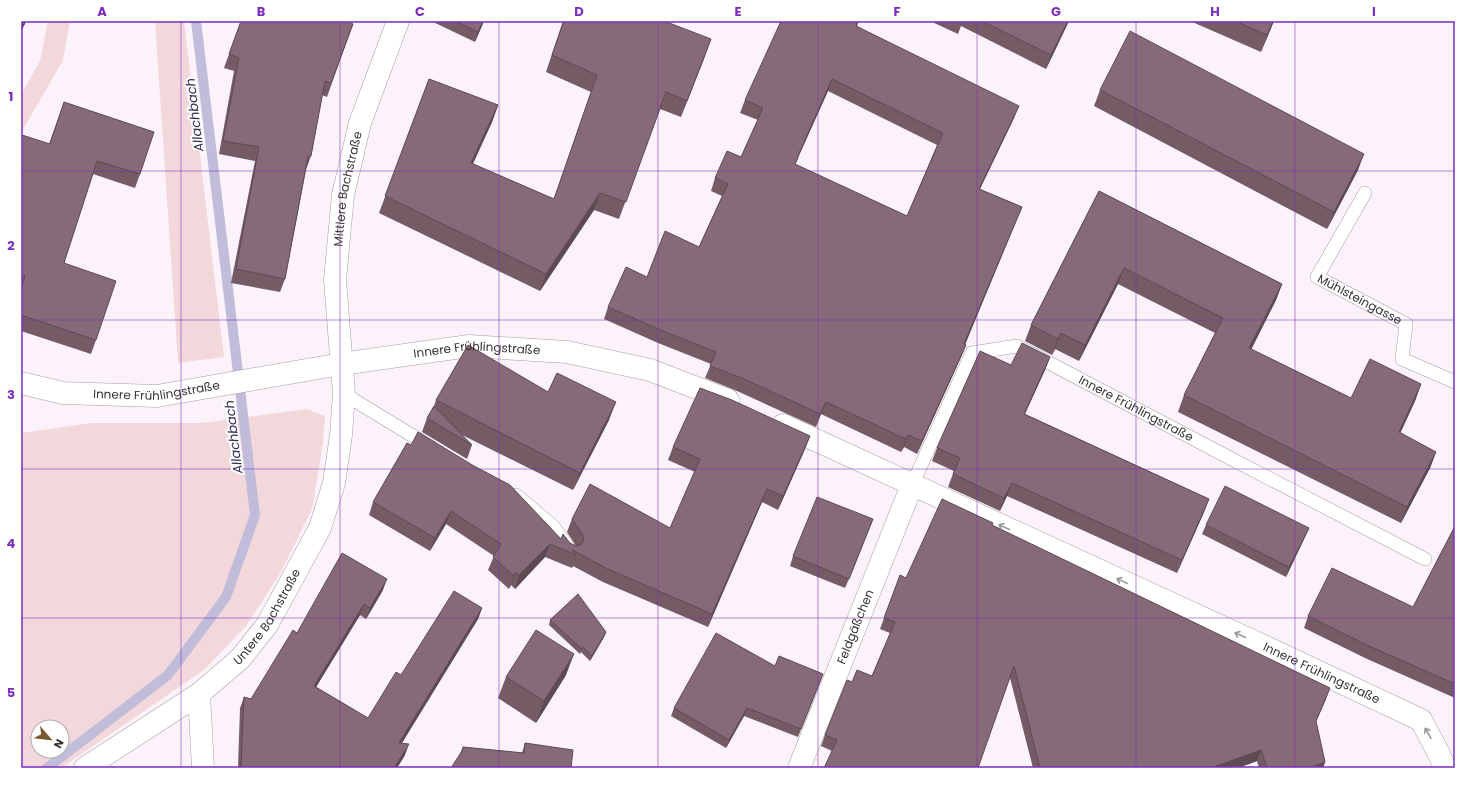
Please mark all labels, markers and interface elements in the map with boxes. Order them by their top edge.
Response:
text: A [97,2,107,21]
text: B [257,2,266,21]
text: C [415,2,425,21]
text: D [574,2,584,21]
text: E [734,2,742,21]
text: F [893,2,901,21]
text: G [1051,2,1061,21]
text: H [1210,2,1220,21]
text: I [1372,2,1376,21]
water label: Allachbach [181,77,209,154]
text: 1 [9,87,13,106]
street label: Mittlere Bachstraße [329,129,366,247]
text: 2 [7,236,15,255]
street label: Mühlsteingasse [1315,270,1405,328]
street label: Innere Frühlingstraße [412,337,541,362]
street label: Innere Frühlingstraße [1076,371,1197,445]
street label: Innere Frühlingstraße [93,376,221,404]
text: 3 [7,385,15,404]
water label: Allachbach [220,399,248,476]
one-way arrow [998,523,1010,530]
text: 4 [7,534,16,553]
street label: Untere Bachstraße [230,566,304,669]
one-way arrow [1116,577,1128,584]
street label: Feldgäßchen [832,587,877,667]
one-way arrow [1235,631,1247,639]
street label: Innere Frühlingstraße [1260,638,1383,708]
text: 5 [7,683,15,702]
north arrow [30,719,70,759]
one-way arrow [1423,727,1431,739]
text: N [50,736,68,751]

